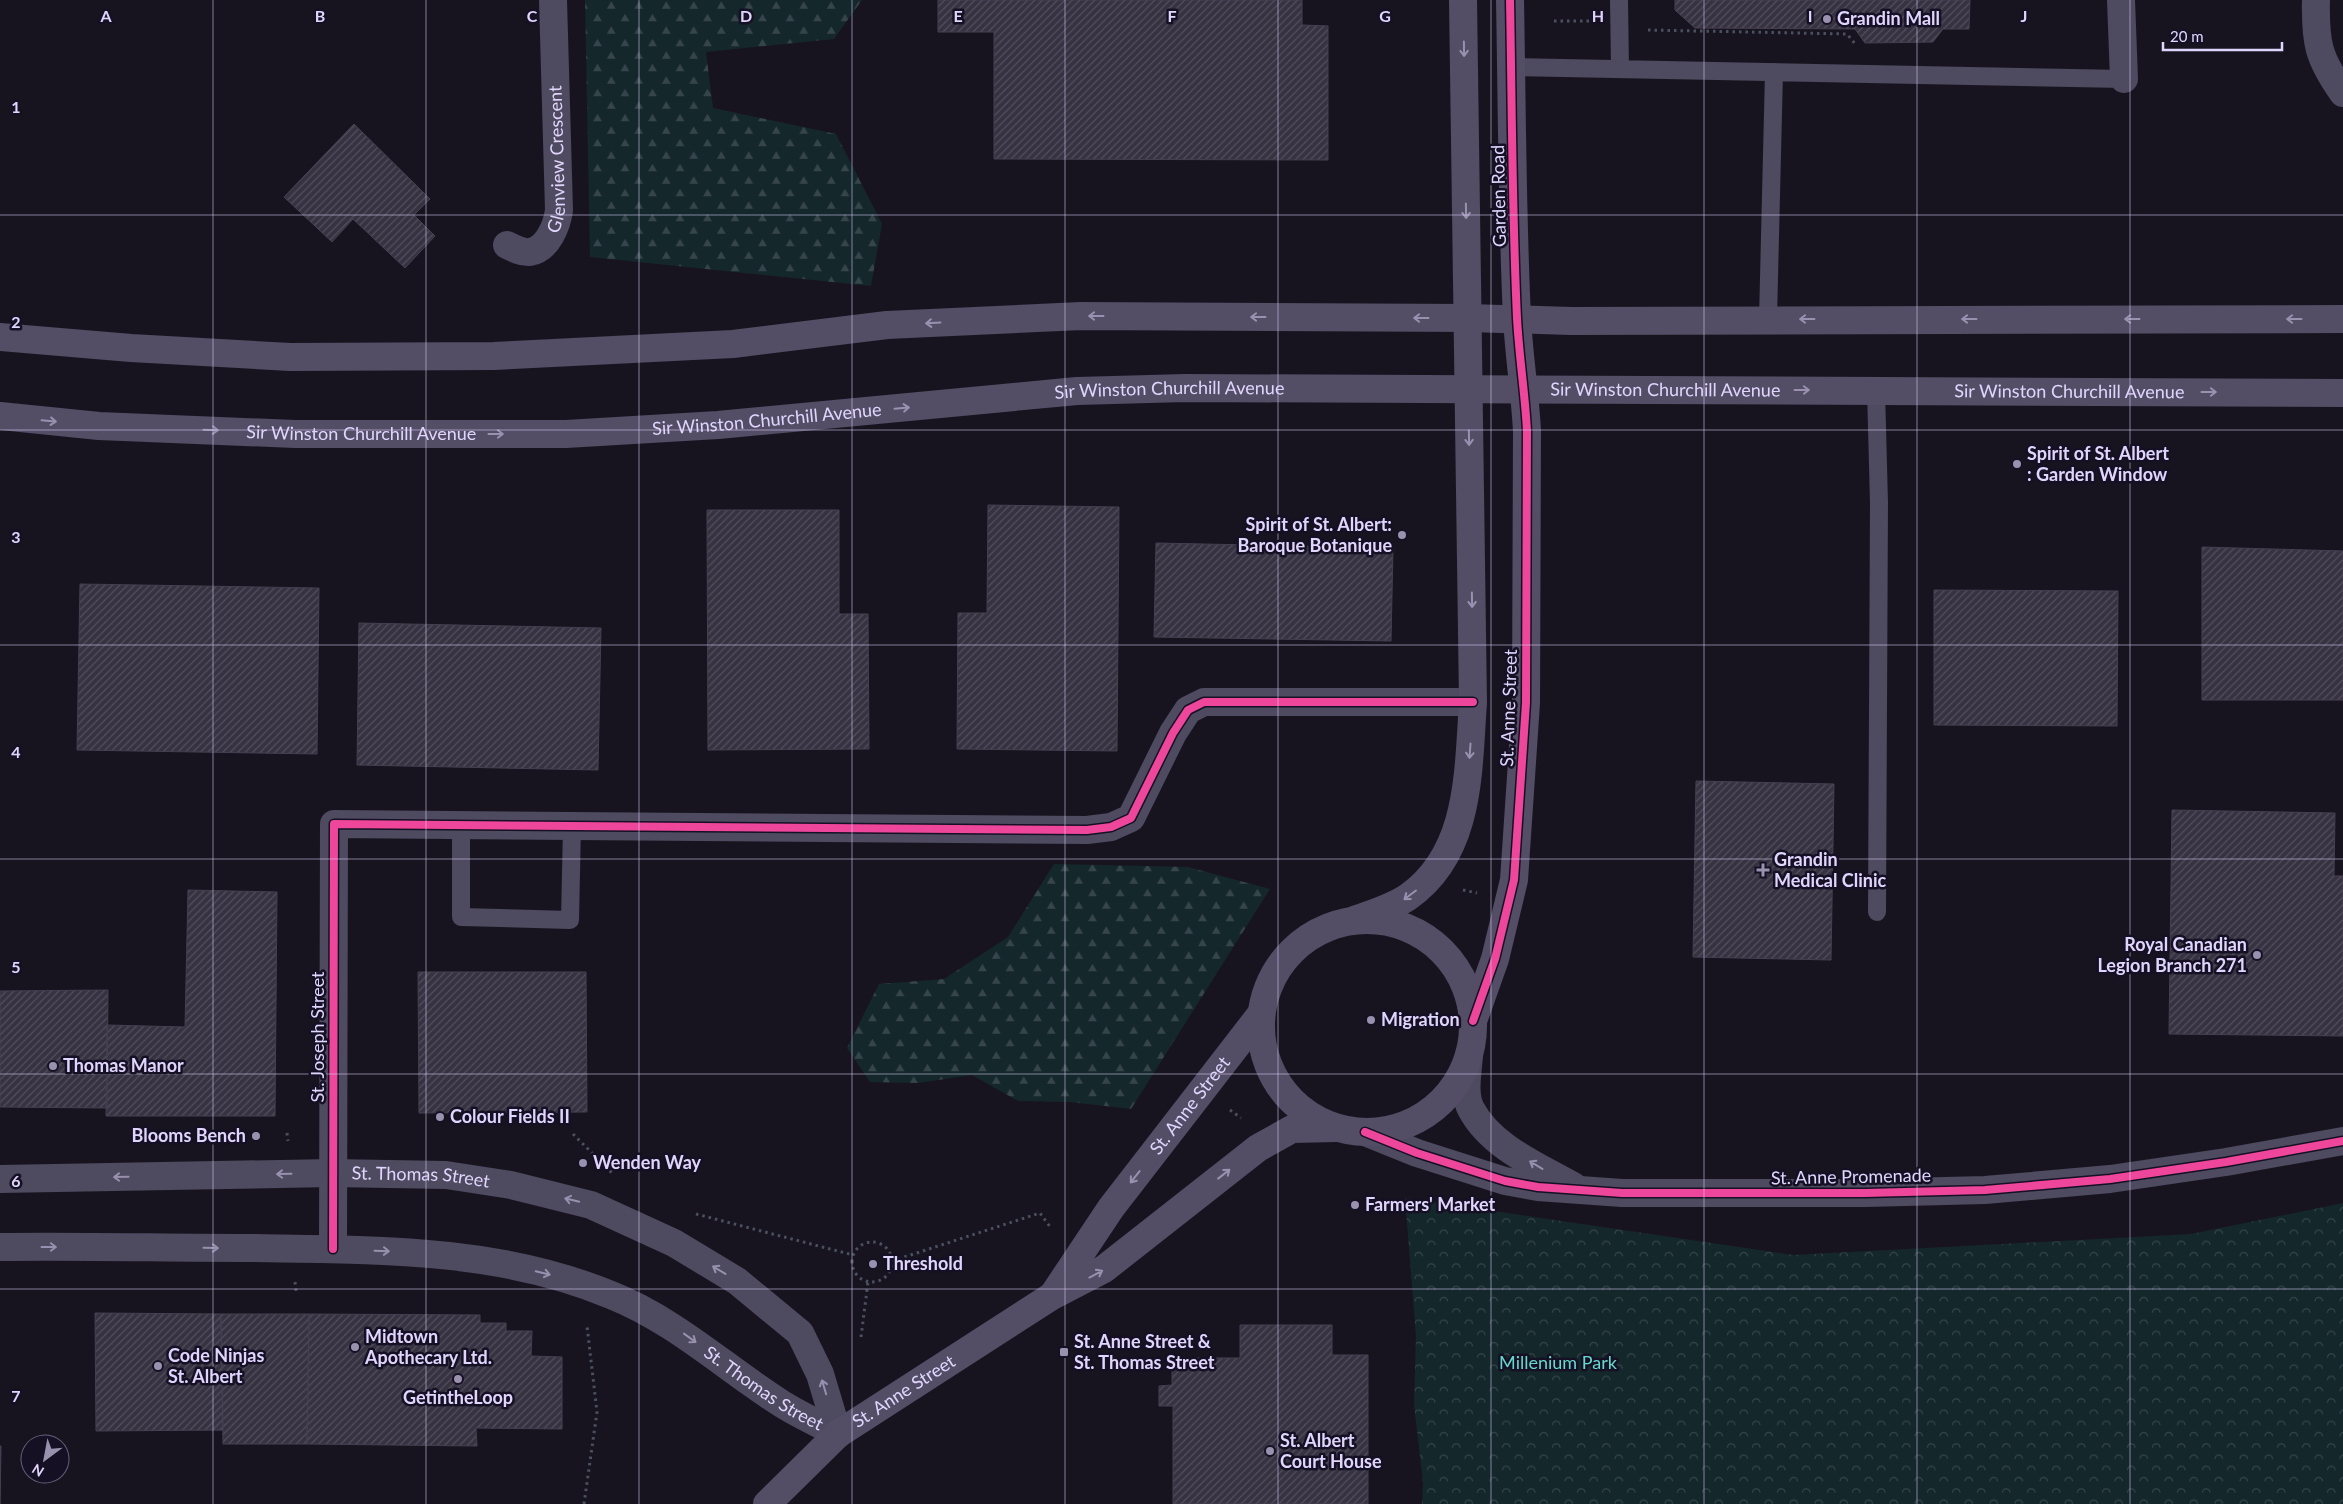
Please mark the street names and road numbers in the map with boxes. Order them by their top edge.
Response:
street label: Glenview Crescent [541,85,569,236]
street label: Garden Road [1486,145,1510,247]
street label: Sir Winston Churchill Avenue [1053,376,1285,403]
street label: Sir Winston Churchill Avenue [1550,378,1781,401]
street label: Sir Winston Churchill Avenue [1954,379,2185,402]
street label: Sir Winston Churchill Avenue [651,398,882,439]
street label: Sir Winston Churchill Avenue [246,420,476,444]
street label: St. Anne Street [1495,648,1521,767]
street label: St. Joseph Street [306,971,328,1103]
street label: St. Anne Street [1145,1051,1234,1158]
street label: St. Thomas Street [352,1161,492,1192]
street label: St. Anne Promenade [1771,1164,1931,1188]
street label: St. Thomas Street [700,1341,828,1435]
street label: St. Anne Street [848,1349,959,1432]

